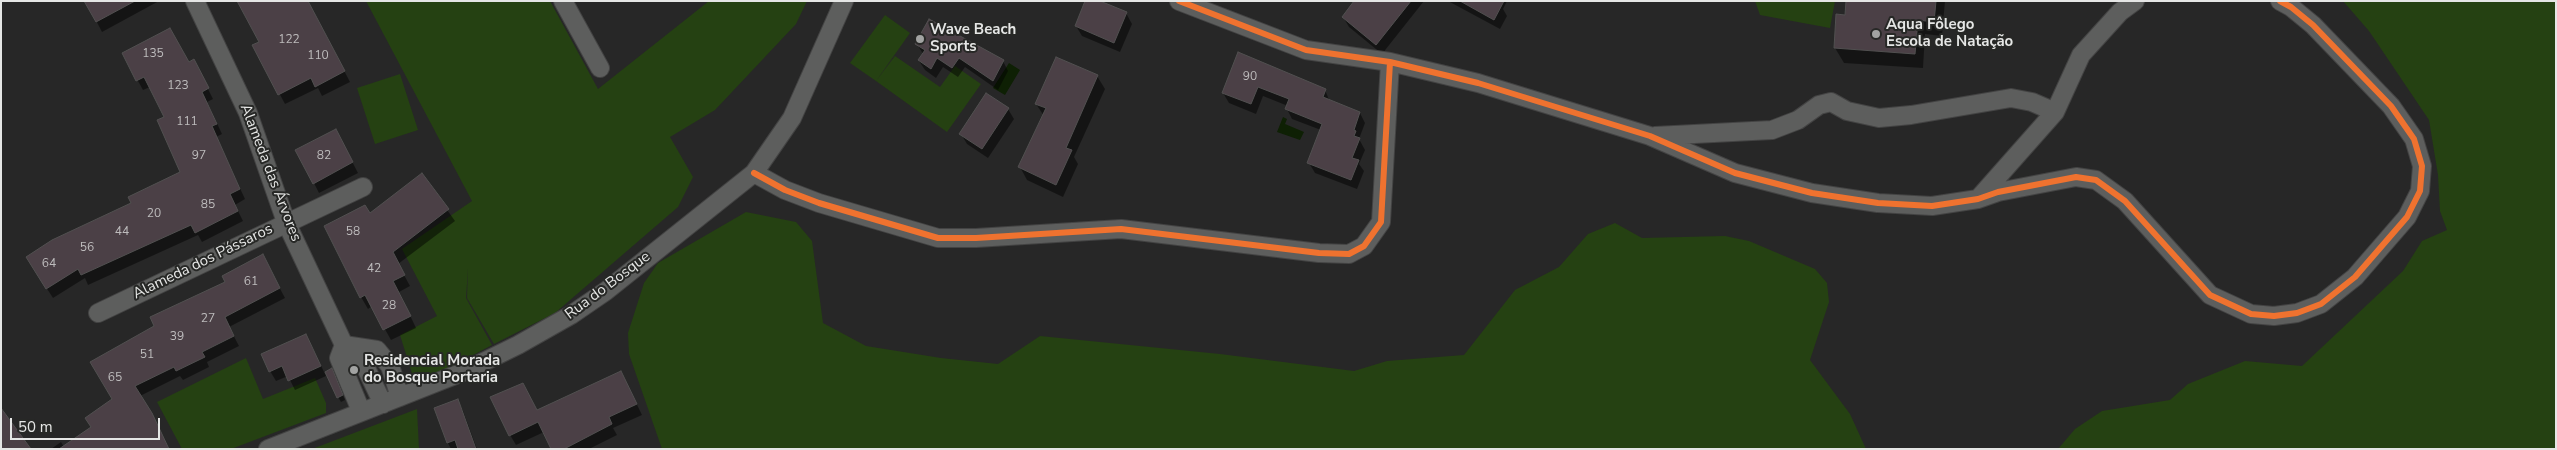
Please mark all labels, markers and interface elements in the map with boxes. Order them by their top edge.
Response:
place label: Aqua Fôlego Escola de Natação [1886,16,2013,51]
place label: Wave Beach Sports [930,21,1016,56]
marker: Aqua Fôlego Escola de Natação [1870,28,1882,40]
house number: 122 [278,33,300,47]
marker: Wave Beach Sports [914,33,926,45]
house number: 135 [142,47,164,61]
house number: 110 [307,49,329,63]
house number: 90 [1243,70,1257,84]
house number: 123 [167,79,189,93]
street label: Alameda das Árvores [236,102,304,244]
house number: 111 [176,115,198,129]
house number: 97 [192,149,206,163]
house number: 82 [317,149,331,163]
house number: 85 [201,198,215,212]
house number: 20 [147,207,161,221]
street label: Alameda dos Pássaros [130,220,276,304]
house number: 44 [115,225,129,239]
house number: 58 [346,225,360,239]
house number: 56 [80,241,94,255]
street label: Rua do Bosque [562,248,654,324]
house number: 64 [42,257,56,271]
house number: 42 [367,262,381,276]
house number: 61 [244,275,258,289]
house number: 28 [382,299,396,313]
house number: 27 [201,312,215,326]
house number: 39 [170,330,184,344]
house number: 51 [140,348,154,362]
place label: Residencial Morada do Bosque Portaria [364,352,500,387]
marker: Residencial Morada do Bosque Portaria [348,364,360,376]
house number: 65 [108,371,122,385]
scale bar [12,408,162,440]
text: 50 m [18,417,53,437]

